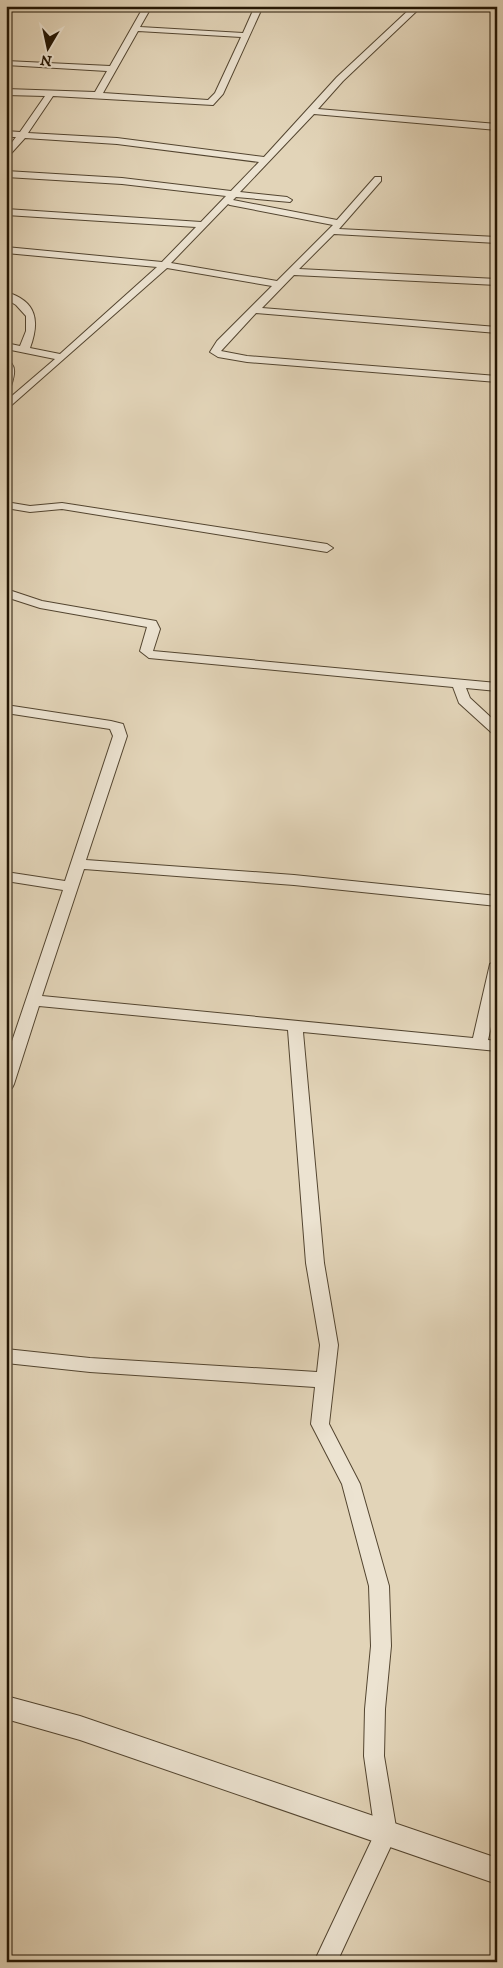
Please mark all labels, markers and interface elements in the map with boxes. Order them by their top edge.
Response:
north arrow [22,22,72,72]
text: N [39,50,53,70]

